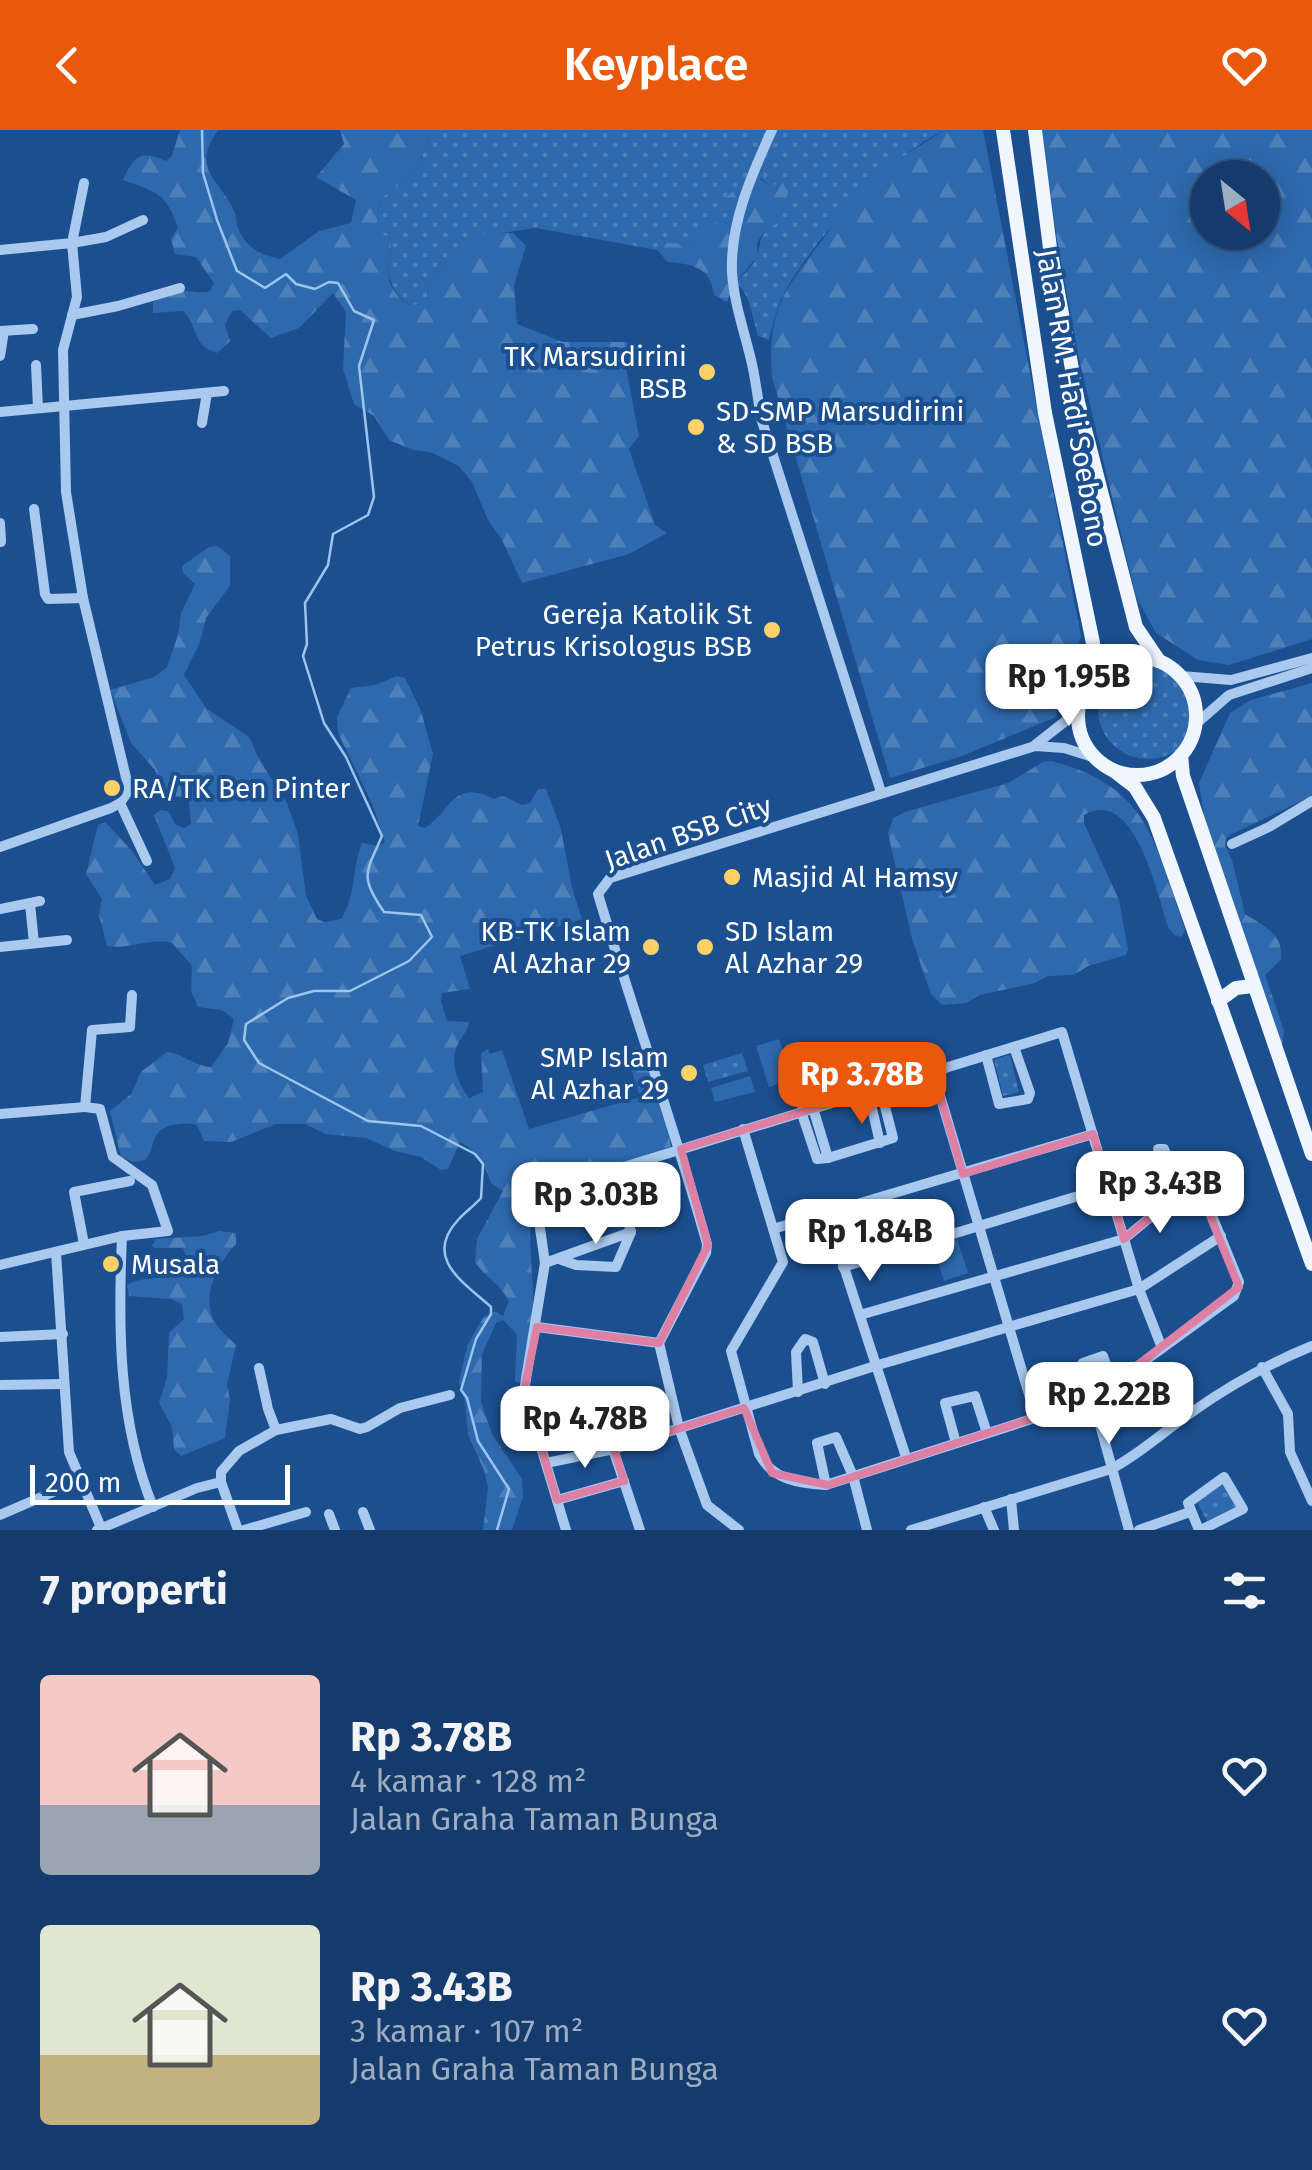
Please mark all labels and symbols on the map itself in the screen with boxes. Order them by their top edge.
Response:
north arrow [1190,160,1280,250]
street label: Jalan RM. Hadi Soebono [1029,246,1115,550]
place label: TK Marsudirini BSB [504,340,687,405]
marker: TK Marsudirini BSB [696,361,718,383]
place label: SD-SMP Marsudirini & SD BSB [716,395,964,460]
marker: SD-SMP Marsudirini & SD BSB [685,416,707,438]
place label: Gereja Katolik St Petrus Krisologus BSB [475,598,753,663]
marker: Gereja Katolik St Petrus Krisologus BSB [761,619,783,641]
pin: Rp 1.95B [966,644,1172,729]
place label: RA/TK Ben Pinter [132,772,351,805]
marker: RA/TK Ben Pinter [101,777,123,799]
street label: Jalan BSB City [600,789,776,877]
place label: Masjid Al Hamsy [752,861,958,894]
marker: Masjid Al Hamsy [721,866,743,888]
place label: KB-TK Islam Al Azhar 29 [481,915,631,980]
place label: SD Islam Al Azhar 29 [725,915,863,980]
marker: KB-TK Islam Al Azhar 29 [640,936,662,958]
marker: SD Islam Al Azhar 29 [694,936,716,958]
place label: SMP Islam Al Azhar 29 [531,1041,669,1106]
pin: Rp 3.78B [759,1042,965,1127]
marker: SMP Islam Al Azhar 29 [678,1062,700,1084]
pin: Rp 3.43B [1057,1151,1263,1236]
pin: Rp 3.03B [493,1162,699,1247]
pin: Rp 1.84B [767,1199,973,1284]
place label: Musala [131,1248,220,1281]
marker: Musala [100,1253,122,1275]
pin: Rp 2.22B [1006,1362,1212,1447]
pin: Rp 4.78B [482,1386,688,1471]
scale bar [30,1460,290,1504]

